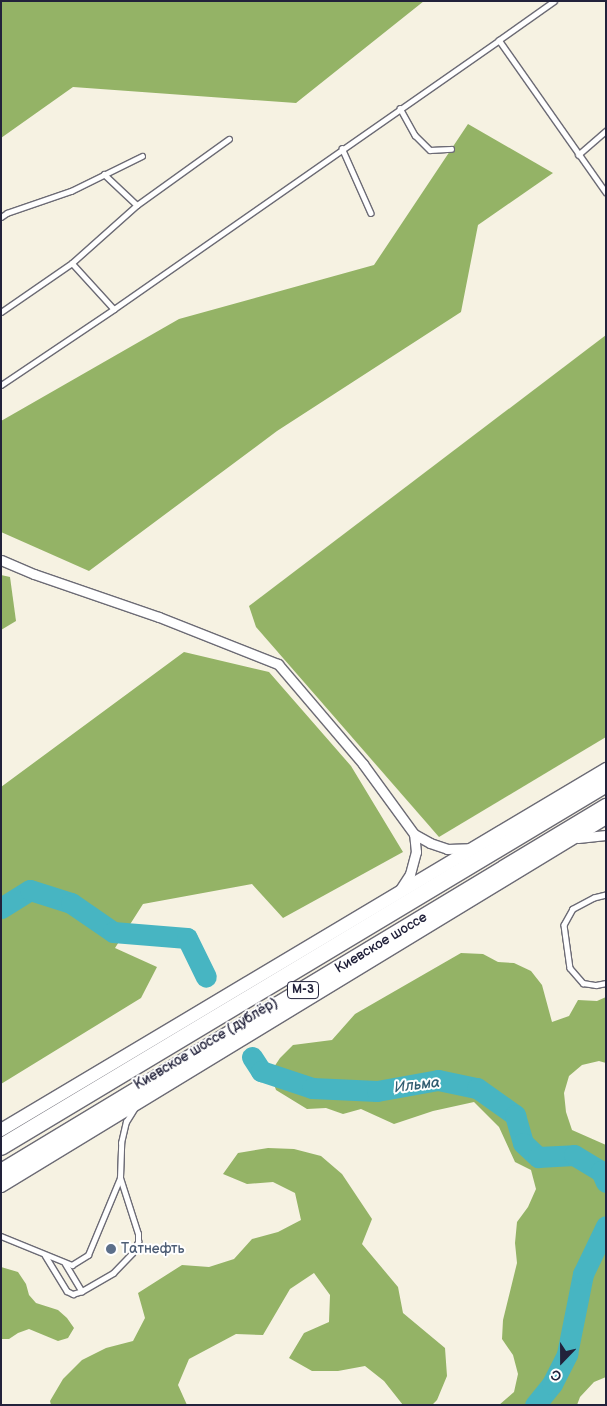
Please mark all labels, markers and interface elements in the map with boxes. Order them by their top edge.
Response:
street label: Киевское шоссе [332,909,430,977]
road number: М-3 [287,980,319,1000]
street label: Киевское шоссе (дублёр) [131,994,281,1094]
water label: Ильма [393,1073,441,1097]
place label: Татнефть [121,1241,185,1257]
marker: Татнефть [105,1243,117,1255]
north arrow [537,1336,587,1386]
text: С [549,1366,564,1385]

